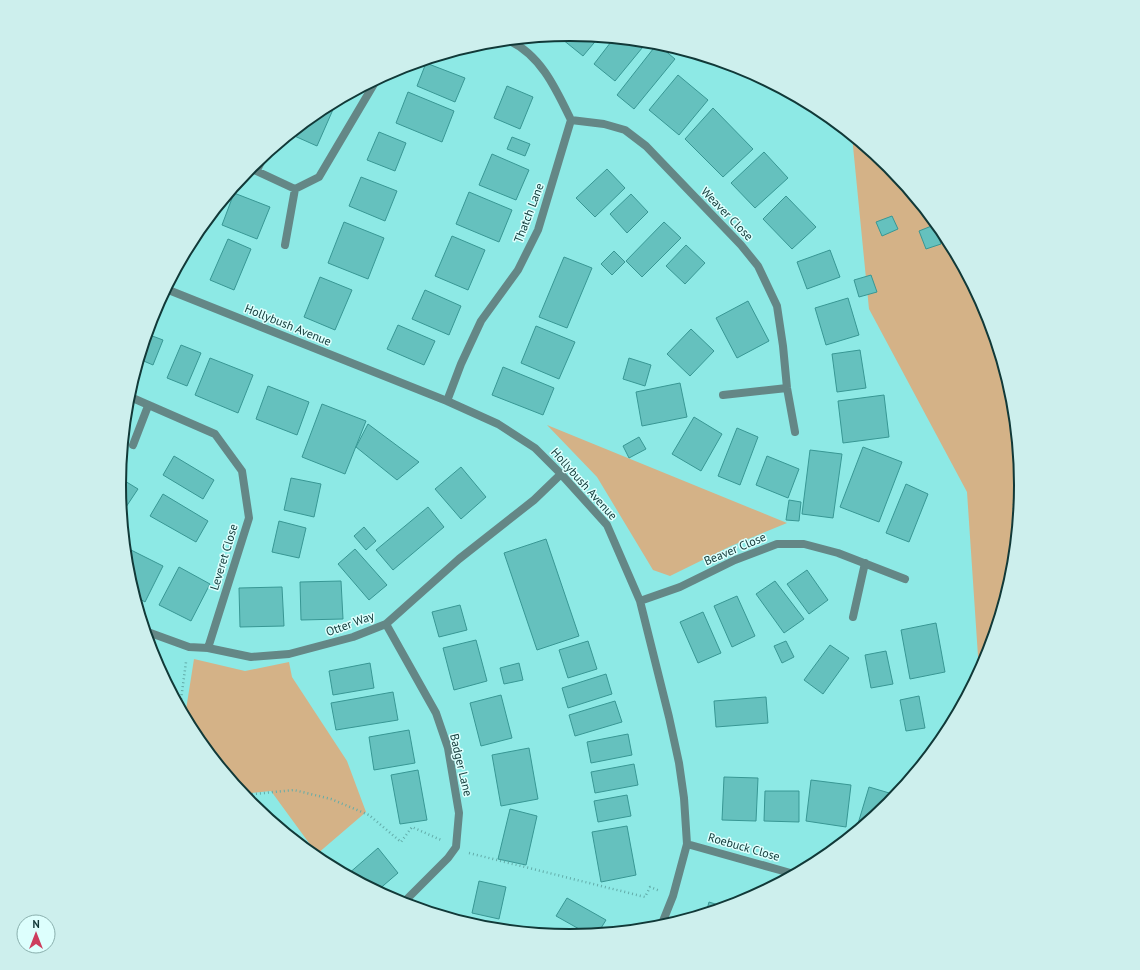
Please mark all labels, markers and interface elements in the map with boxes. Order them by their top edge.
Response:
street label: Thatch Lane [510,181,547,245]
street label: Weaver Close [698,184,757,243]
street label: Hollybush Avenue [243,300,334,349]
street label: Hollybush Avenue [548,444,621,523]
street label: Leveret Close [206,522,241,592]
street label: Beaver Close [701,529,768,568]
street label: Otter Way [324,608,376,639]
street label: Badger Lane [447,732,476,798]
street label: Roebuck Close [707,829,782,864]
north arrow [16,914,56,954]
text: N [32,917,40,931]

